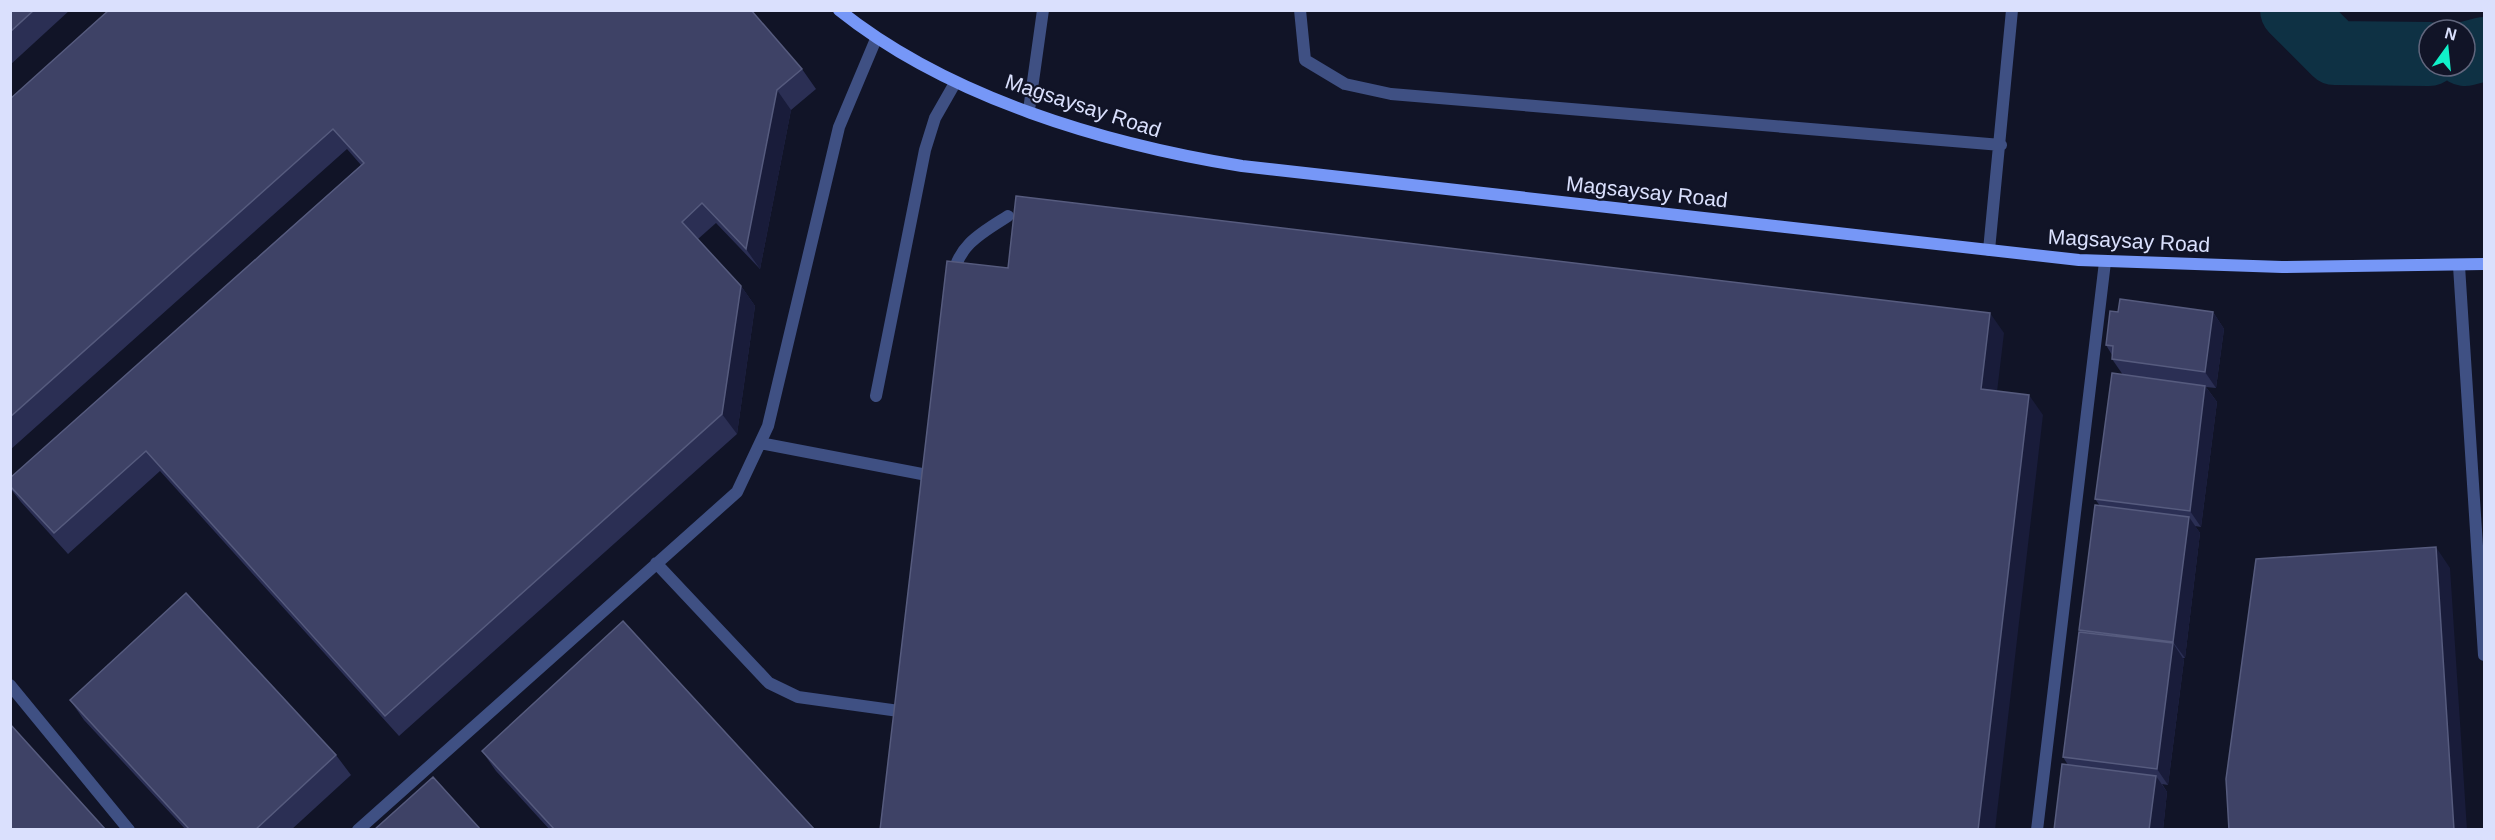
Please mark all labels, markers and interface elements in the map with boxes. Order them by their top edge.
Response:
north arrow [2417,18,2477,78]
text: N [2443,24,2459,44]
street label: Magsaysay Road [1002,70,1164,142]
street label: Magsaysay Road [1565,172,1729,211]
street label: Magsaysay Road [2047,225,2211,256]

